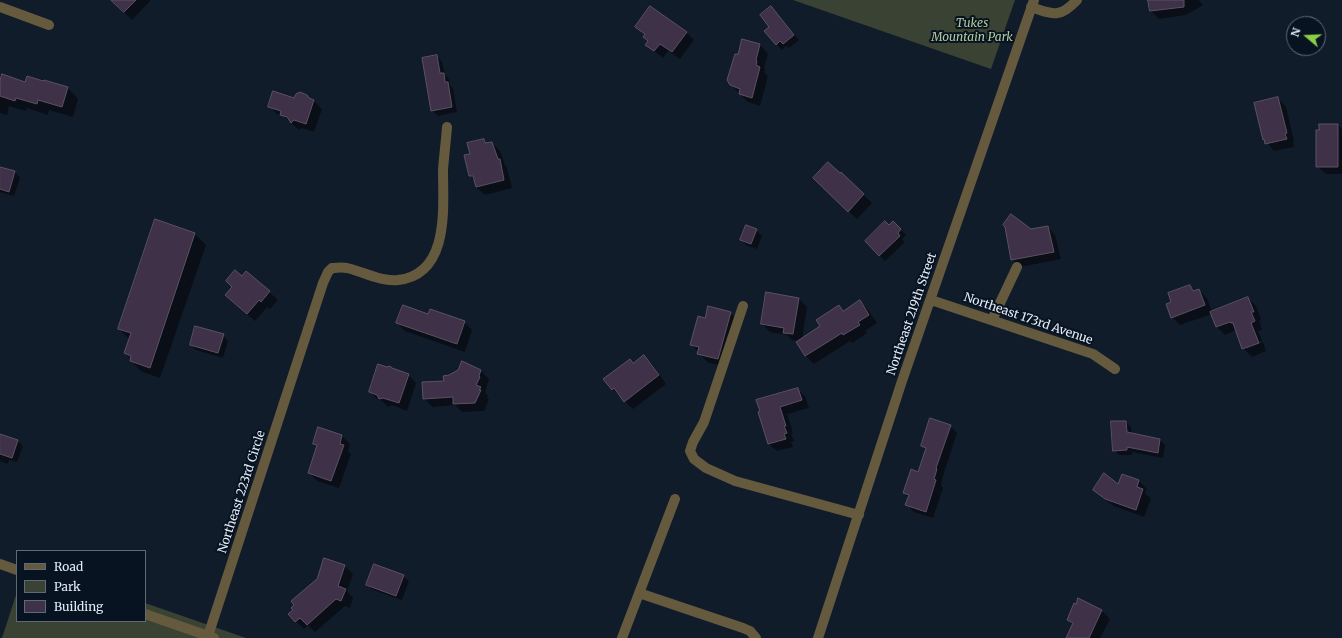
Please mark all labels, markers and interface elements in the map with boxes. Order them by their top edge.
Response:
north arrow [1286,16,1326,56]
park label: Tukes Mountain Park [931,17,1013,45]
text: N [1288,26,1304,39]
street label: Northeast 219th Street [884,251,940,377]
street label: Northeast 173rd Avenue [962,290,1094,348]
street label: Northeast 223rd Circle [215,429,269,555]
legend [16,550,146,622]
text: Road [54,559,83,574]
text: Park [54,579,81,594]
text: Building [54,599,103,614]

